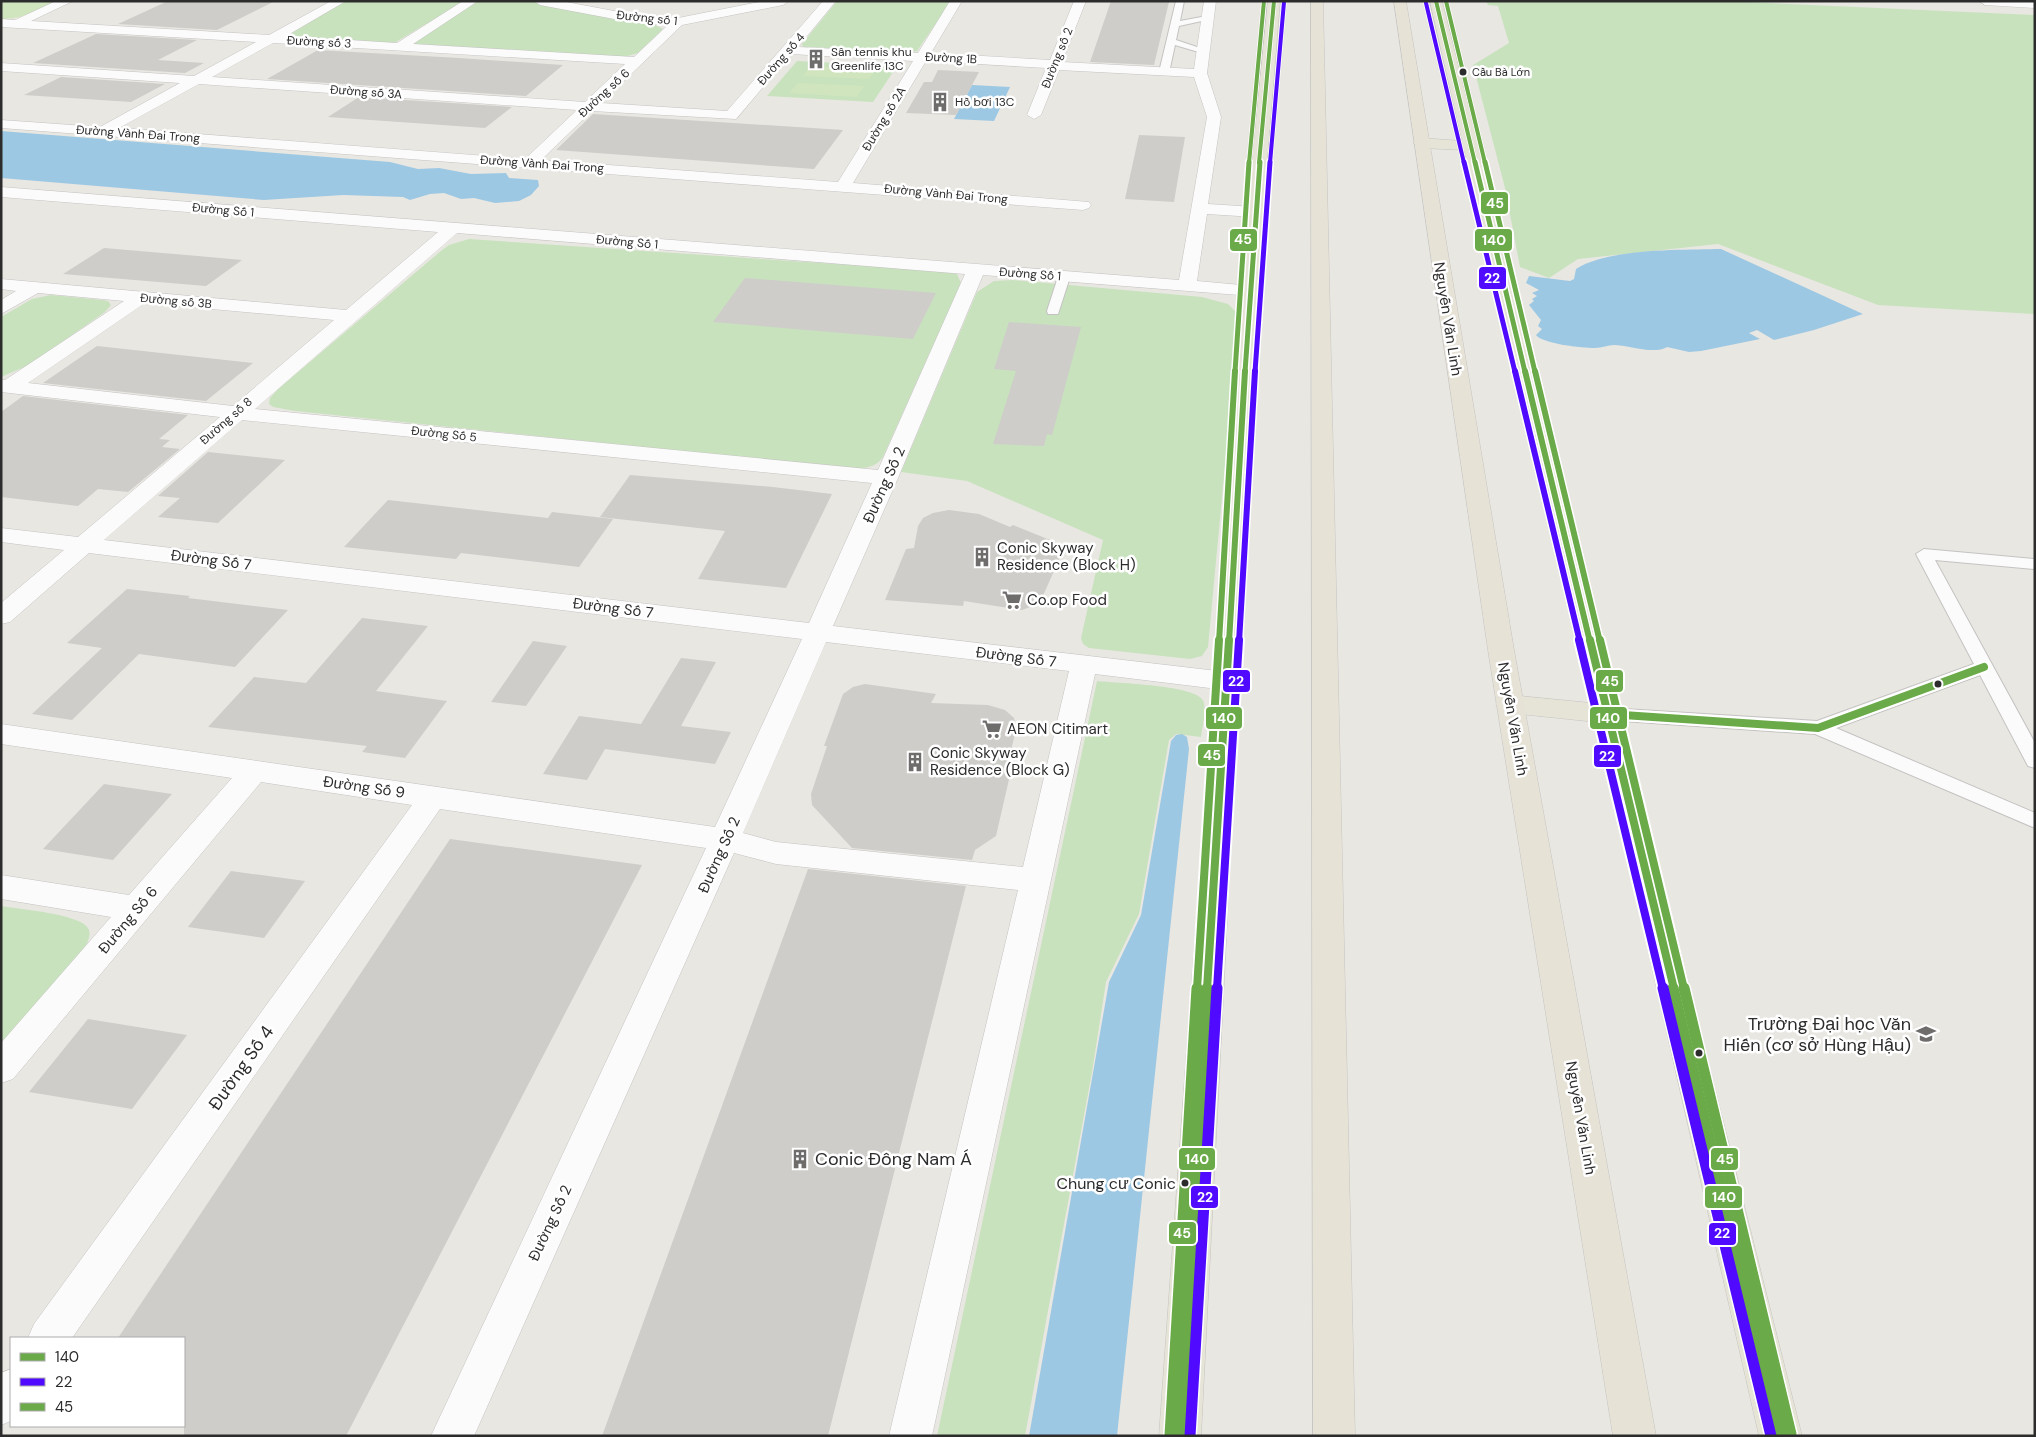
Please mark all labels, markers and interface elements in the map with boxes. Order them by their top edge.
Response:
street label: Đường số 1 [616,7,678,29]
street label: Đường số 2 [1038,25,1077,91]
street label: Đường số 4 [754,29,808,89]
street label: Đường số 3 [286,32,352,52]
place label: Sân tennis khu Greenlife 13C [831,44,912,74]
building icon: Sân tennis khu Greenlife 13C [805,48,827,70]
street label: Đường 1B [925,49,977,67]
street label: Đường số 6 [575,65,633,121]
place label: Cầu Bà Lớn [1472,65,1530,79]
marker: Cầu Bà Lớn [1458,67,1468,77]
street label: Đường số 3A [329,82,403,102]
street label: Đường số 2A [858,84,910,154]
building icon: Hồ bơi 13C [929,91,951,113]
place label: Hồ bơi 13C [955,94,1015,110]
street label: Đường Vành Đai Trong [76,122,201,146]
street label: Đường Vành Đai Trong [480,152,605,176]
street label: Đường Vành Đai Trong [883,181,1009,207]
line badge: 45 [1480,191,1509,215]
text: 45 [1486,194,1504,212]
street label: Đường Số 1 [191,199,255,221]
line badge: 45 [1229,228,1258,252]
line badge: 140 [1474,228,1513,252]
text: 45 [1234,230,1252,248]
street label: Đường Số 1 [595,231,659,253]
text: 140 [1482,231,1506,249]
street label: Nguyễn Văn Linh [1429,261,1467,377]
street label: Đường Số 1 [998,264,1062,284]
line badge: 22 [1478,266,1507,290]
text: 22 [1484,269,1500,287]
street label: Đường số 3B [140,290,212,312]
street label: Đường số 8 [196,394,256,448]
street label: Đường Số 5 [410,423,478,445]
street label: Đường Số 2 [858,444,910,526]
place label: Conic Skyway Residence (Block H) [997,538,1136,575]
street label: Đường Số 7 [170,545,252,575]
building icon: Conic Skyway Residence (Block H) [971,546,993,568]
supermarket icon: Co.op Food [1001,589,1023,611]
place label: Co.op Food [1027,590,1107,610]
street label: Đường Số 7 [572,593,654,623]
street label: Đường Số 7 [975,642,1057,672]
street label: Nguyễn Văn Linh [1493,661,1533,777]
line badge: 22 [1222,669,1251,693]
line badge: 45 [1595,669,1624,693]
text: 22 [1228,672,1244,690]
text: 45 [1601,672,1619,690]
unlabelled marker [1933,679,1943,689]
line badge: 140 [1205,706,1243,730]
line badge: 140 [1589,706,1628,730]
text: 140 [1212,709,1236,727]
text: 140 [1596,709,1620,727]
supermarket icon: AEON Citimart [981,718,1003,740]
place label: AEON Citimart [1007,719,1108,739]
place label: Conic Skyway Residence (Block G) [930,743,1070,780]
line badge: 45 [1197,743,1226,767]
line badge: 22 [1593,744,1622,768]
text: 45 [1203,746,1221,764]
text: 22 [1599,747,1615,765]
building icon: Conic Skyway Residence (Block G) [904,751,926,773]
street label: Đường Số 9 [322,771,406,803]
street label: Đường Số 2 [693,814,745,896]
street label: Đường Số 6 [94,882,162,958]
place label: Trường Đại học Văn Hiến (cơ sở Hùng Hậu) [1724,1012,1911,1057]
street label: Đường Số 4 [203,1021,279,1115]
school or university icon: Trường Đại học Văn Hiến (cơ sở Hùng Hậu) [1915,1023,1937,1045]
unlabelled marker [1694,1048,1704,1058]
street label: Nguyễn Văn Linh [1561,1060,1601,1176]
place label: Conic Đông Nam Á [815,1147,972,1171]
line badge: 140 [1178,1147,1216,1171]
line badge: 45 [1710,1147,1739,1171]
building icon: Conic Đông Nam Á [789,1148,811,1170]
text: 140 [1185,1150,1209,1168]
text: 45 [1716,1150,1734,1168]
place label: Chung cư Conic [1057,1173,1176,1194]
marker: Chung cư Conic [1180,1178,1190,1188]
street label: Đường Số 2 [524,1182,576,1264]
line badge: 22 [1190,1185,1219,1209]
line badge: 140 [1704,1185,1743,1209]
text: 22 [1197,1188,1213,1206]
text: 140 [1712,1188,1736,1206]
line badge: 45 [1168,1221,1197,1245]
line badge: 22 [1708,1222,1737,1246]
text: 45 [1173,1224,1191,1242]
text: 22 [1714,1224,1730,1242]
legend [10,1337,185,1427]
text: 140 [55,1347,79,1367]
text: 22 [55,1372,72,1392]
text: 45 [55,1397,73,1417]

